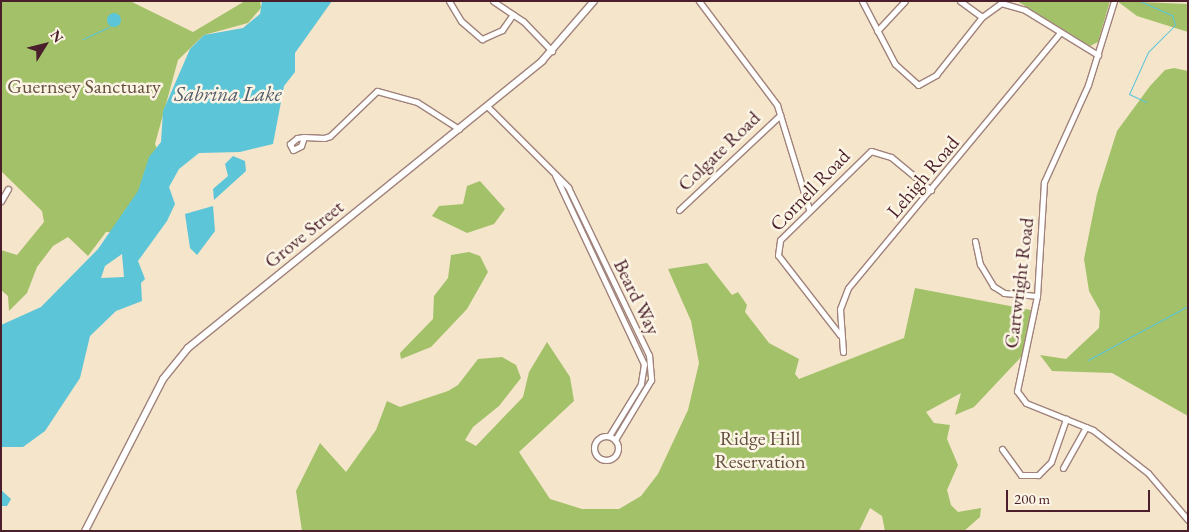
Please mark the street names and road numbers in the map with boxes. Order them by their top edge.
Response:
street label: Colgate Road [673,106,765,196]
street label: Lehigh Road [882,131,964,223]
street label: Cornell Road [765,144,855,236]
street label: Grove Street [260,195,348,273]
street label: Cartwright Road [999,216,1039,350]
street label: Beard Way [608,255,666,339]

